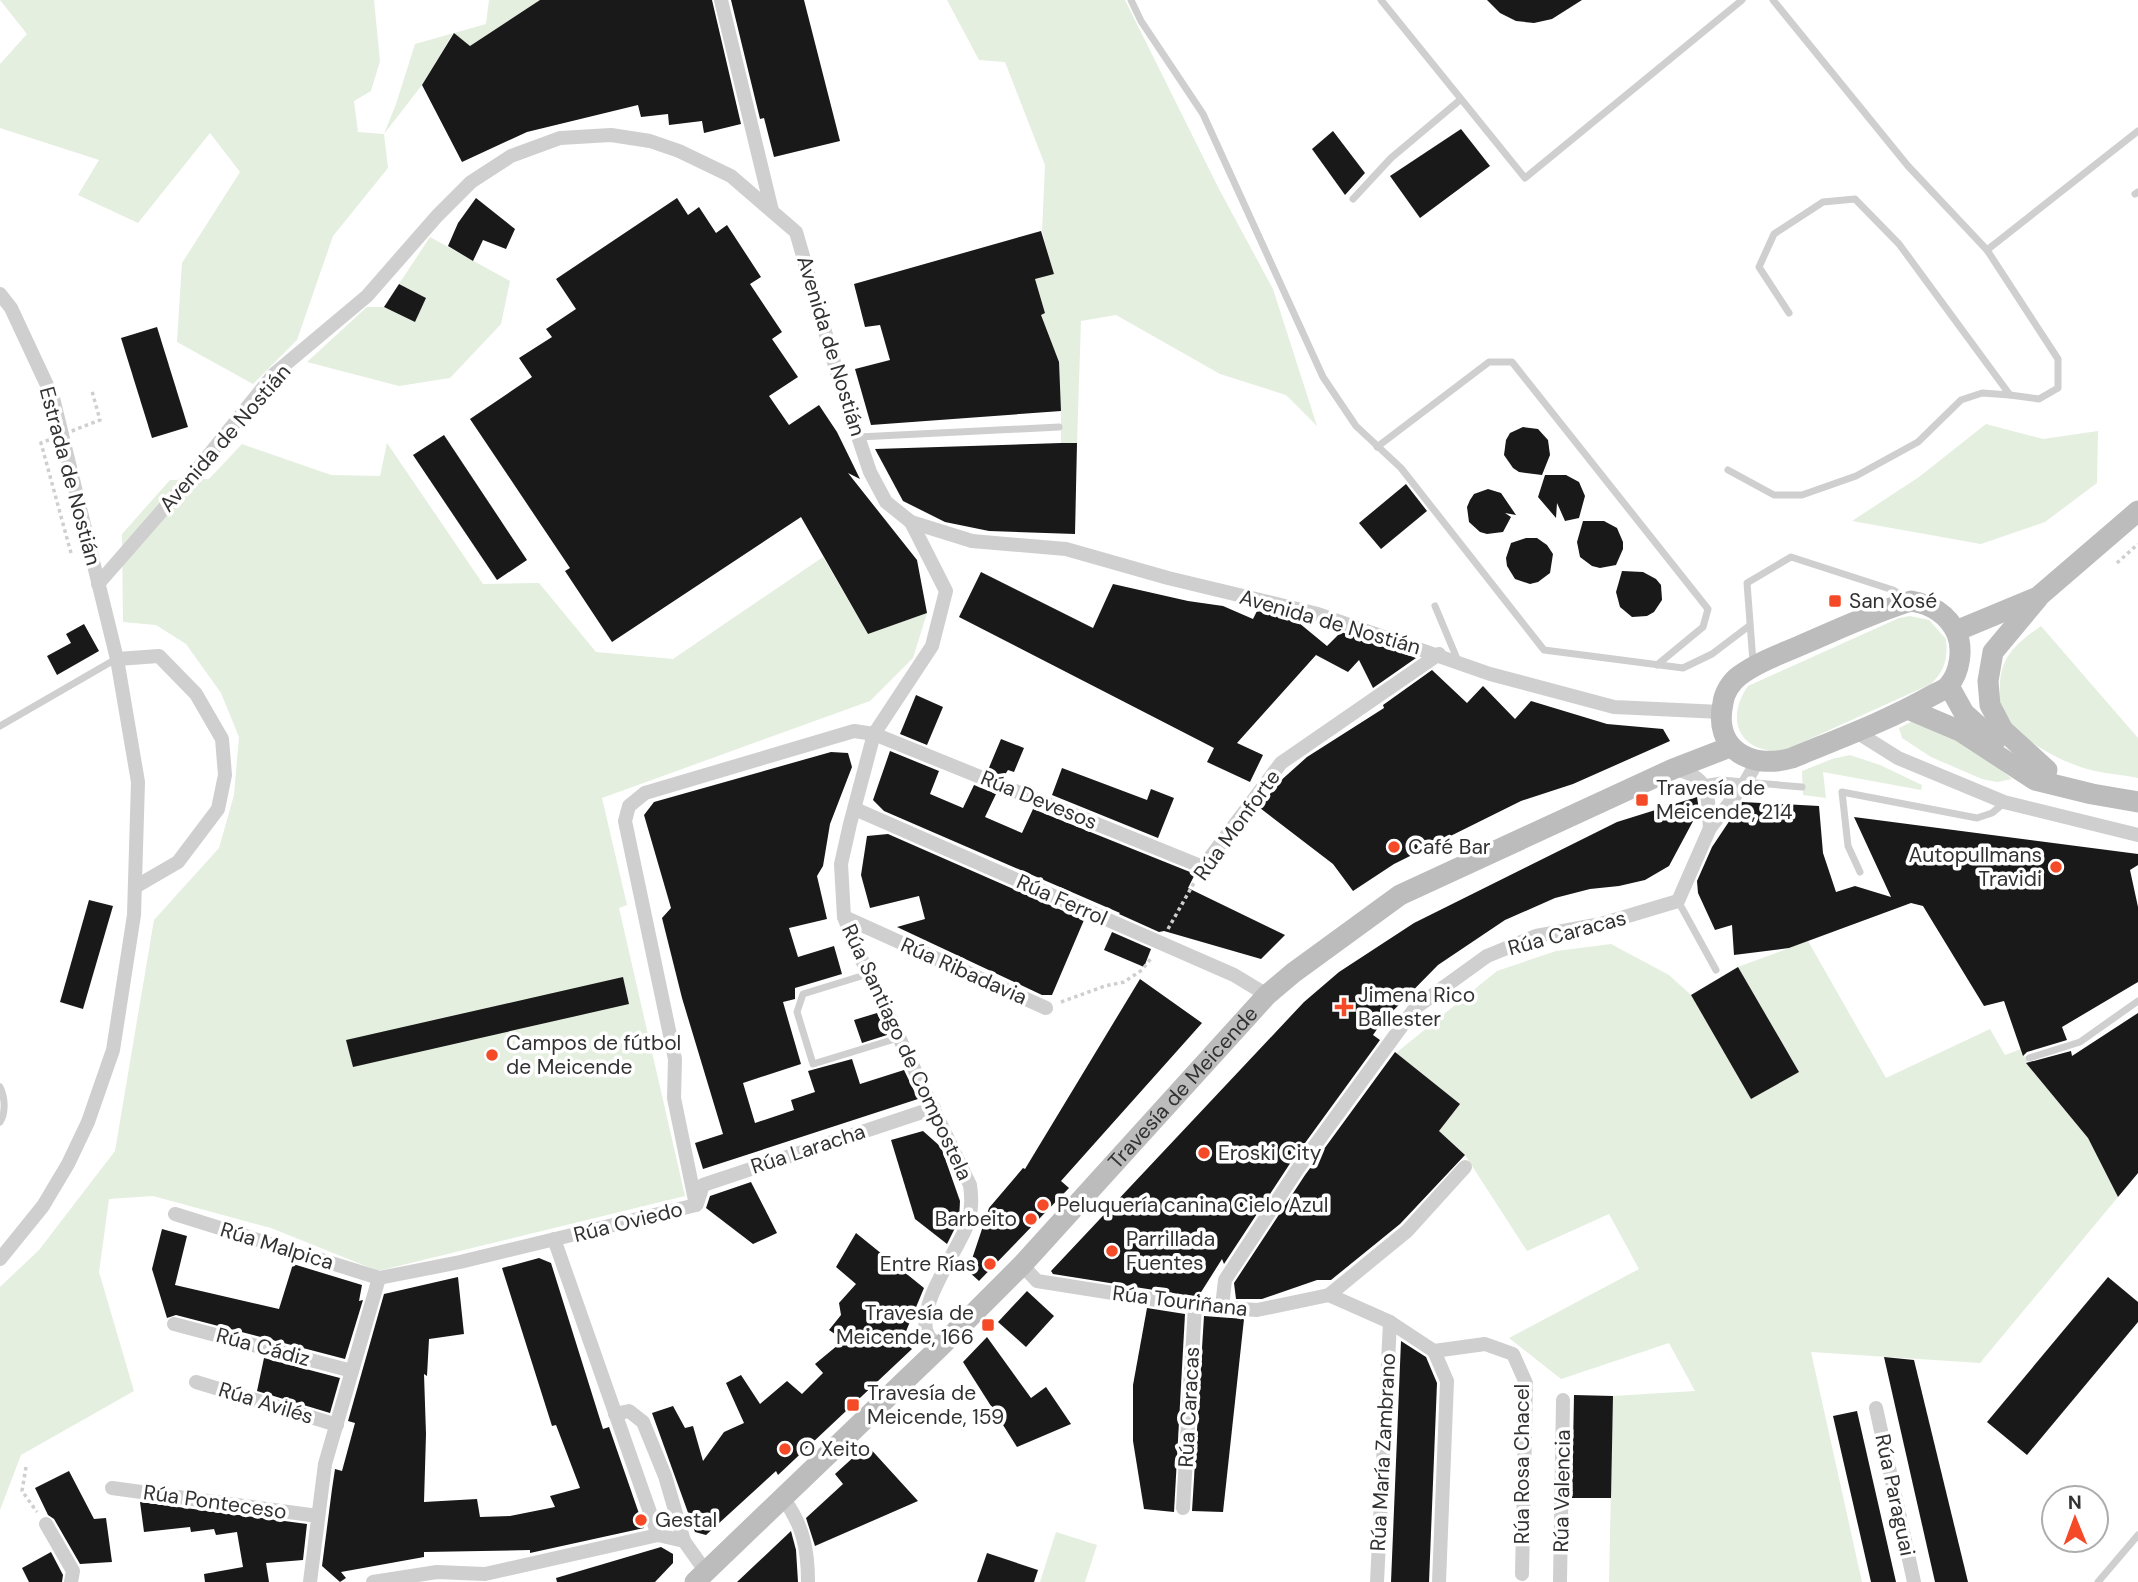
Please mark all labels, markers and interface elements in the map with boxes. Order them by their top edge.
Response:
street label: Avenida de Nostián [790,252,872,440]
street label: Avenida de Nostián [153,358,297,518]
street label: Estrada de Nostián [33,383,107,569]
street label: Avenida de Nostián [1236,583,1424,661]
place label: San Xosé [1849,587,1937,615]
marker: San Xosé [1827,593,1843,609]
street label: Rúa Devesos [977,764,1101,836]
street label: Rúa Monforte [1187,764,1287,886]
place label: Travesía de Meicende, 214 [1656,774,1793,826]
marker: Travesía de Meicende, 214 [1634,792,1650,808]
place label: Café Bar [1408,833,1491,861]
marker: Café Bar [1386,839,1402,855]
place label: Autopullmans Travidi [1909,841,2042,893]
marker: Autopullmans Travidi [2048,859,2064,875]
street label: Rúa Ferrol [1012,868,1112,932]
street label: Rúa Caracas [1505,904,1629,962]
street label: Rúa Santiago de Compostela [835,919,979,1185]
street label: Rúa Ribadavia [896,931,1032,1011]
place label: Jimena Rico Ballester [1358,981,1475,1033]
marker: Jimena Rico Ballester [1336,999,1352,1015]
street label: Travesía de Meicende [1102,1000,1264,1175]
place label: Campos de fútbol de Meicende [506,1029,681,1081]
marker: Campos de fútbol de Meicende [484,1047,500,1063]
street label: Rúa Laracha [747,1117,869,1181]
place label: Eroski City [1218,1139,1322,1167]
marker: Eroski City [1196,1145,1212,1161]
place label: Peluquería canina Cielo Azul [1057,1191,1328,1219]
street label: Rúa Oviedo [571,1195,685,1249]
marker: Peluquería canina Cielo Azul [1035,1197,1051,1213]
place label: Barbeito [935,1205,1017,1233]
marker: Barbeito [1023,1211,1039,1227]
street label: Rúa Malpica [217,1216,337,1276]
place label: Parrillada Fuentes [1126,1225,1215,1277]
marker: Parrillada Fuentes [1104,1243,1120,1259]
place label: Entre Rías [880,1250,976,1278]
marker: Entre Rías [982,1256,998,1272]
street label: Rúa Touriñana [1111,1279,1249,1323]
place label: Travesía de Meicende, 166 [836,1299,974,1351]
marker: Travesía de Meicende, 166 [980,1317,996,1333]
street label: Rúa Cádiz [213,1321,313,1373]
street label: Rúa Caracas [1172,1346,1206,1468]
street label: Rúa María Zambrano [1364,1352,1402,1552]
street label: Rúa Avilés [215,1375,317,1431]
place label: Travesía de Meicende, 159 [867,1379,1004,1431]
street label: Rúa Rosa Chacel [1508,1384,1536,1544]
marker: Travesía de Meicende, 159 [845,1397,861,1413]
street label: Rúa Valencia [1547,1429,1577,1553]
street label: Rúa Paraguai [1868,1431,1922,1559]
place label: O Xeito [799,1435,870,1463]
marker: O Xeito [777,1441,793,1457]
street label: Rúa Ponteceso [142,1478,288,1526]
north arrow [2040,1484,2110,1554]
text: N [2068,1490,2082,1515]
place label: Gestal [655,1506,717,1534]
marker: Gestal [633,1512,649,1528]

